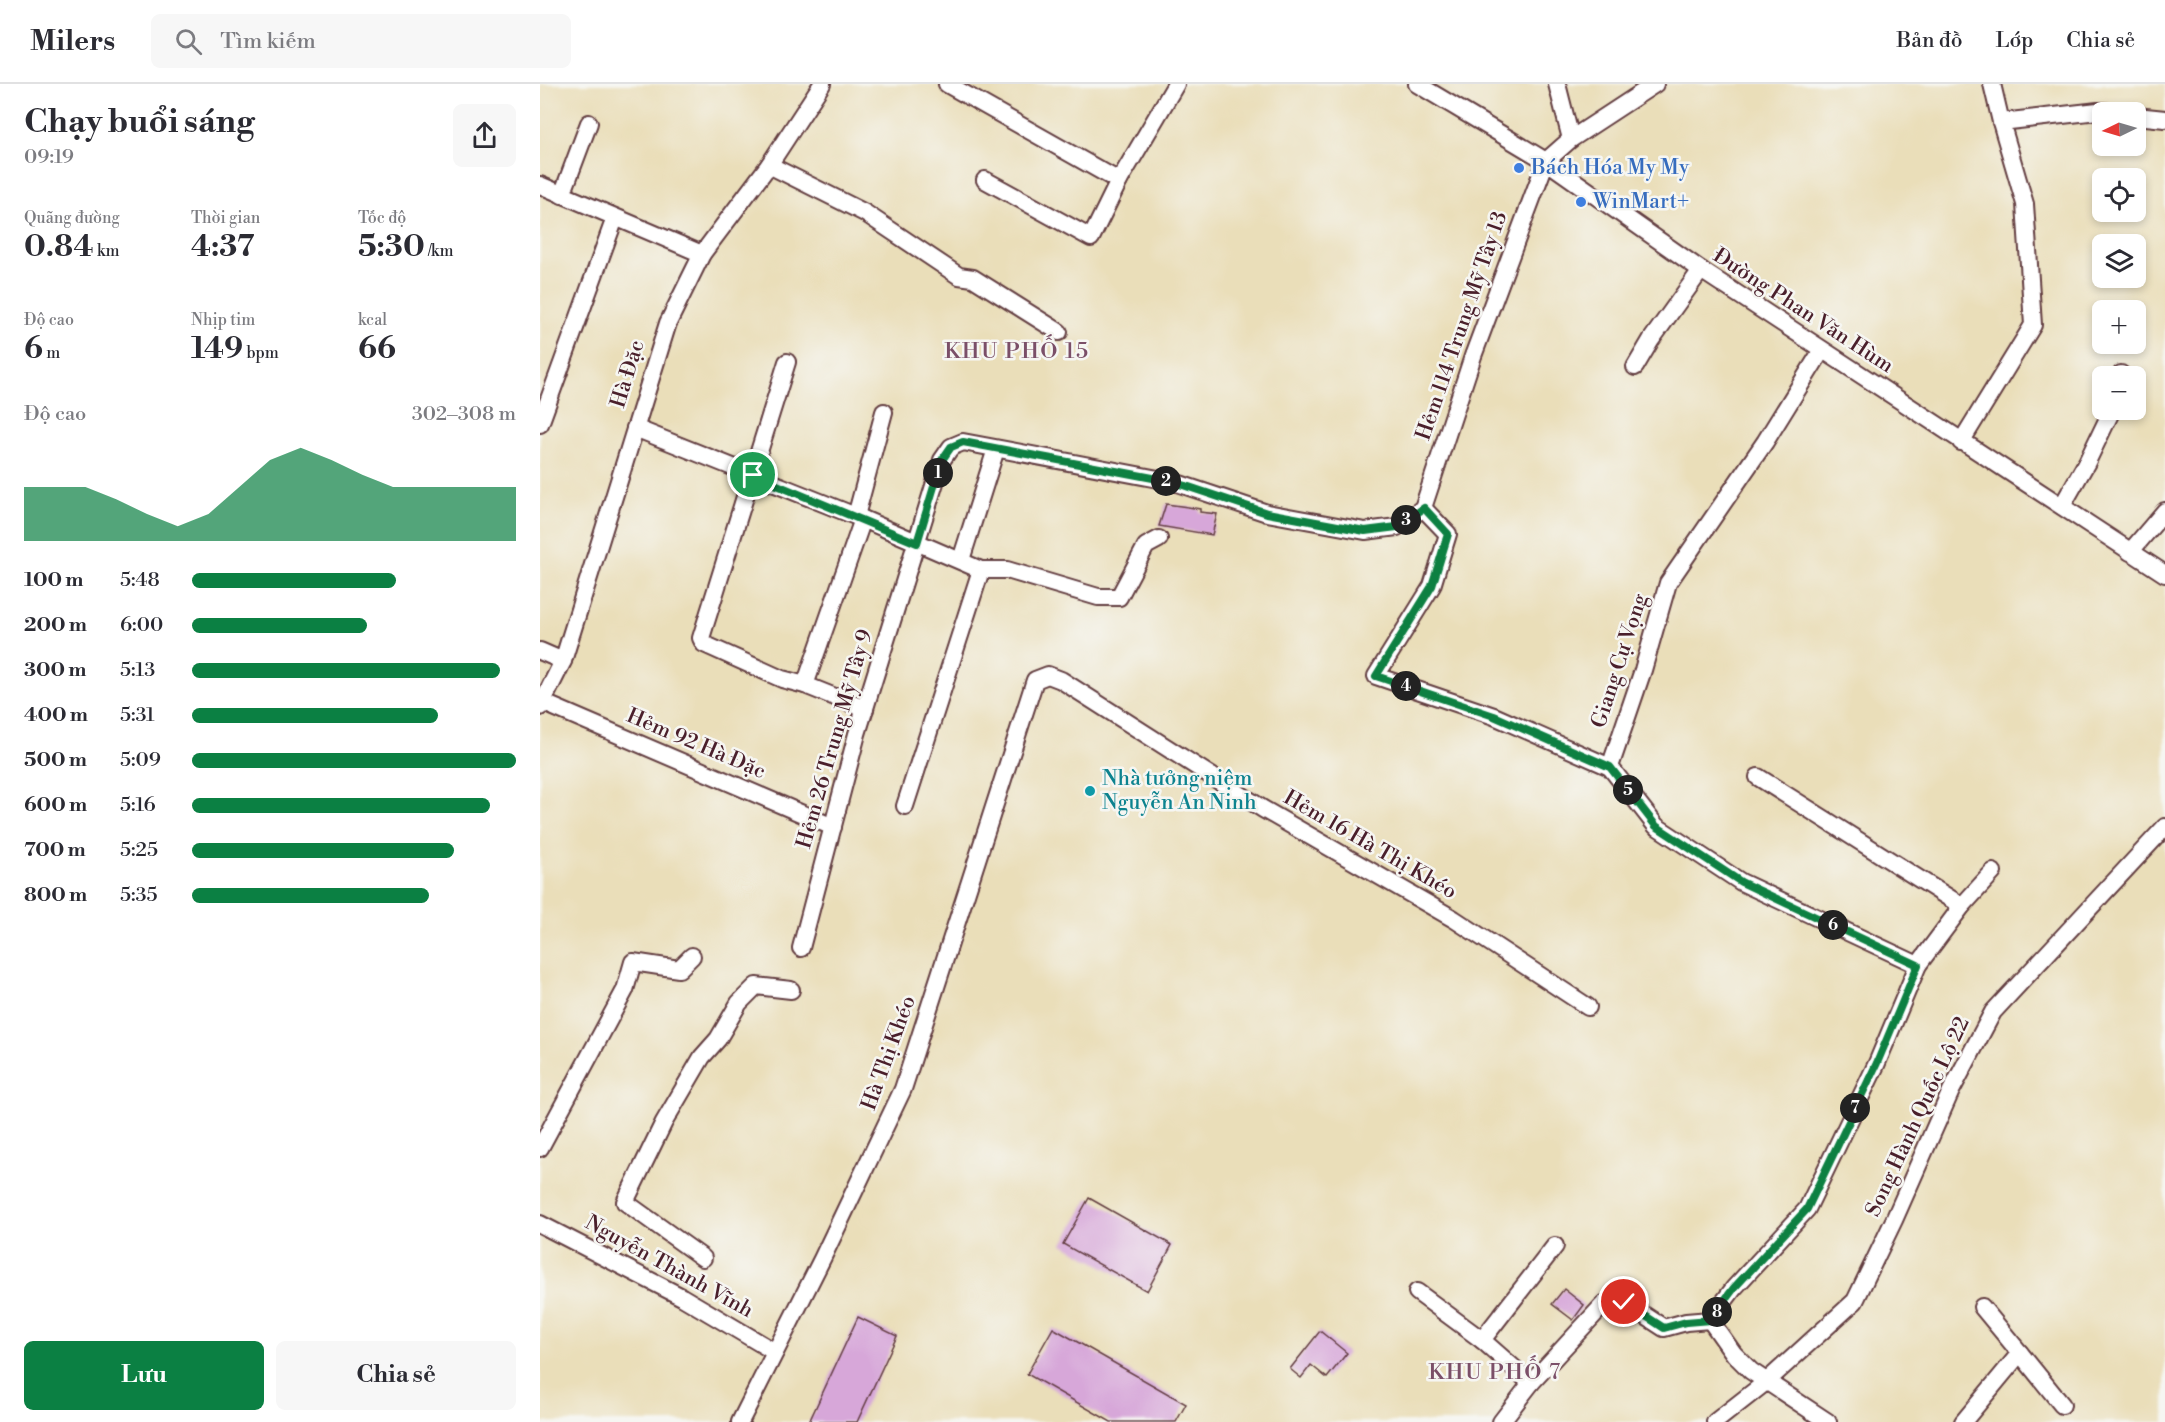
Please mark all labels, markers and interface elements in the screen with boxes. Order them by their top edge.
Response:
search box [151,14,571,68]
text: Milers [30,24,115,59]
icon: search [172,25,205,58]
text: Tìm kiếm [220,28,316,55]
text: Bản đồ [1897,28,1963,54]
text: Lớp [1996,28,2033,54]
text: Chia sẻ [2066,28,2135,54]
text: Chạy buổi sáng [24,102,255,143]
north arrow [2092,102,2146,156]
map controls [2092,102,2146,420]
button: share [453,104,516,167]
text: 09:19 [24,145,74,170]
place label: Bách Hóa My My [1530,155,1690,181]
marker: Bách Hóa My My [1512,161,1526,175]
button: locate [2092,168,2146,222]
place label: WinMart+ [1592,189,1689,215]
marker: WinMart+ [1574,195,1588,209]
text: Quãng đường [24,208,120,228]
text: Thời gian [191,208,260,228]
text: Tốc độ [358,208,406,228]
street label: Hẻm 114 Trung Mỹ Tây 13 [1411,208,1513,444]
text: 0.84 [24,228,94,266]
text: 4:37 [191,228,254,266]
text: 5:30 [358,228,425,266]
button: layers [2092,234,2146,288]
text: km [94,241,119,261]
text: /km [425,241,453,261]
street label: Đường Phan Văn Hùm [1708,243,1898,379]
button: + [2092,300,2146,354]
text: Độ cao [24,310,74,330]
text: Nhịp tim [191,310,255,330]
text: kcal [358,310,387,330]
text: 6 [24,330,43,368]
text: 149 [191,330,243,368]
text: 66 [358,330,396,368]
district label: KHU PHỐ 15 [944,334,1090,365]
street label: Hà Đặc [605,337,651,411]
text: m [43,343,60,363]
text: bpm [243,343,279,363]
button: − [2092,366,2146,420]
text: Độ cao [24,402,86,427]
text: 302–308 m [412,402,516,427]
pin [727,449,778,500]
icon: arrive [736,458,769,491]
pin: 1 [923,458,953,488]
text: 1 [934,463,942,483]
pin: 2 [1151,466,1181,496]
text: 2 [1161,471,1171,491]
pin: 3 [1391,505,1421,535]
text: 3 [1401,510,1411,530]
text: 100 m [24,568,83,593]
text: 5:48 [120,568,160,593]
street label: Giang Cự Vọng [1586,590,1654,732]
text: 200 m [24,613,87,638]
text: 6:00 [120,613,163,638]
street label: Hẻm 26 Trung Mỹ Tây 9 [791,626,879,852]
text: 300 m [24,658,87,683]
text: 5:13 [120,658,155,683]
pin: 4 [1391,671,1421,701]
text: 4 [1401,676,1411,696]
text: 400 m [24,703,88,728]
text: 5:31 [120,703,155,728]
street label: Hẻm 92 Hà Đặc [623,703,769,785]
text: 500 m [24,748,87,773]
text: 5:09 [120,748,161,773]
place label: Nhà tưởng niệm Nguyễn An Ninh [1102,766,1257,816]
pin: 5 [1613,775,1643,805]
text: 5 [1623,780,1633,800]
marker: Nhà tưởng niệm Nguyễn An Ninh [1083,784,1097,798]
street label: Hẻm 16 Hà Thị Khéo [1279,785,1461,905]
text: 600 m [24,793,87,818]
text: 5:16 [120,793,156,818]
text: 700 m [24,838,86,863]
text: 5:25 [120,838,158,863]
text: 800 m [24,883,87,908]
text: 5:35 [120,883,158,908]
pin: 6 [1818,910,1848,940]
text: 6 [1828,915,1838,935]
street label: Hà Thị Khéo [856,992,922,1114]
street label: Song Hành Quốc Lộ 22 [1860,1013,1976,1221]
pin: 7 [1840,1093,1870,1123]
text: 7 [1850,1098,1860,1118]
street label: Nguyễn Thành Vĩnh [580,1210,758,1324]
pin [1598,1276,1649,1327]
icon: check [1607,1285,1640,1318]
pin: 8 [1702,1297,1732,1327]
text: 8 [1712,1302,1722,1322]
button: Lưu [24,1341,264,1410]
button: Chia sẻ [276,1341,516,1410]
district label: KHU PHỐ 7 [1428,1355,1562,1386]

